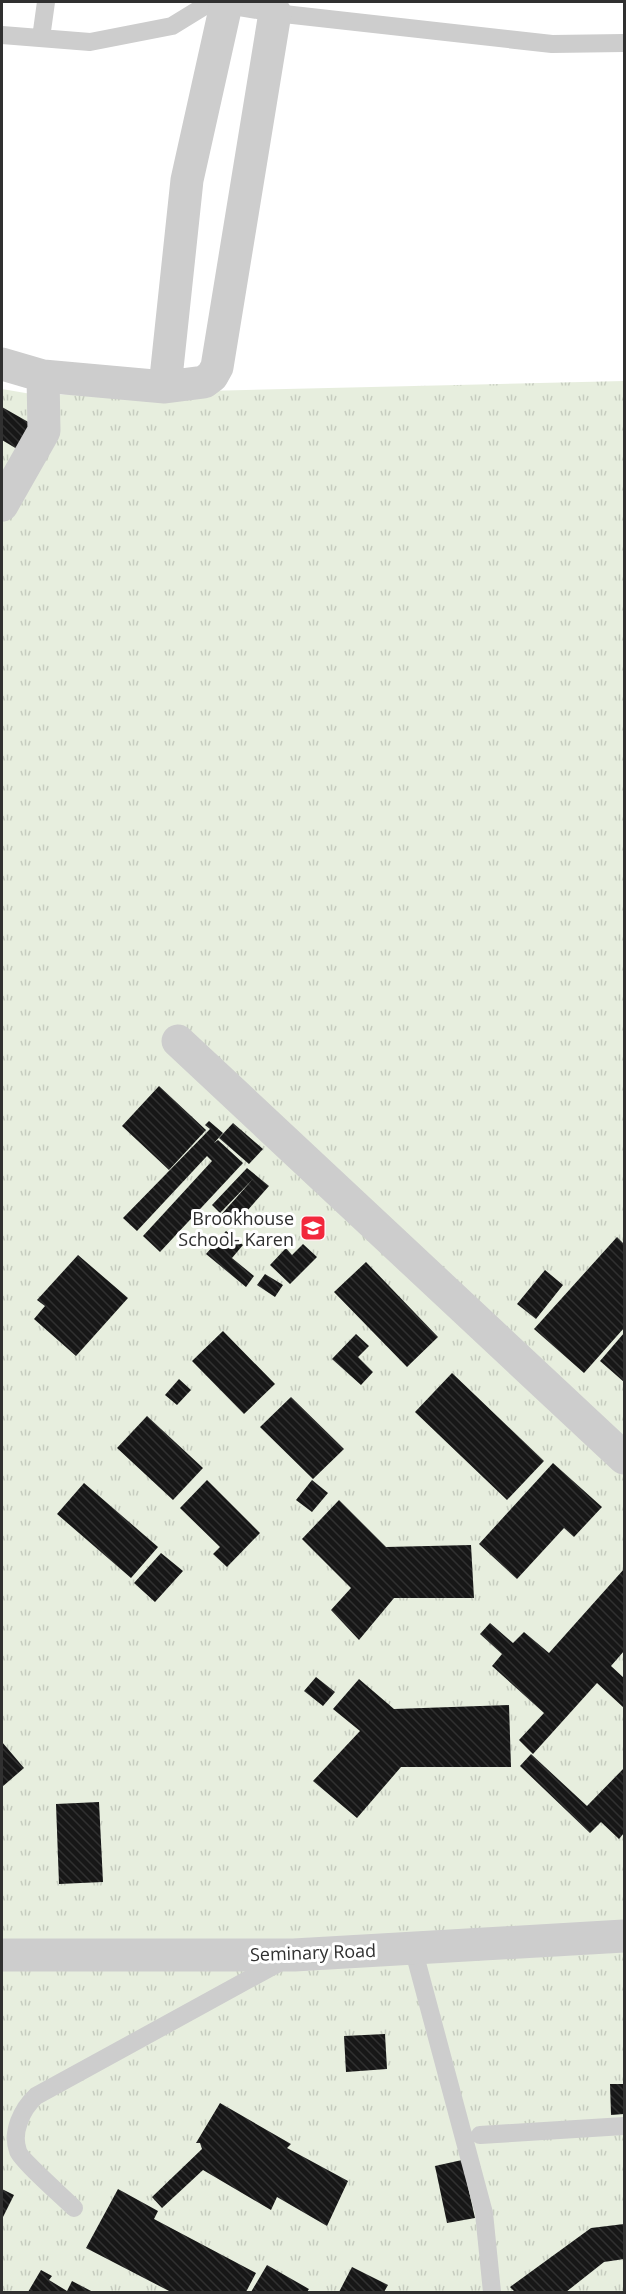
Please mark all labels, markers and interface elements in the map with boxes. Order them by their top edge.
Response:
place label: Brookhouse School- Karen [178,1206,294,1251]
school or university icon: Brookhouse School- Karen [298,1213,328,1243]
street label: Seminary Road [250,1938,376,1966]

